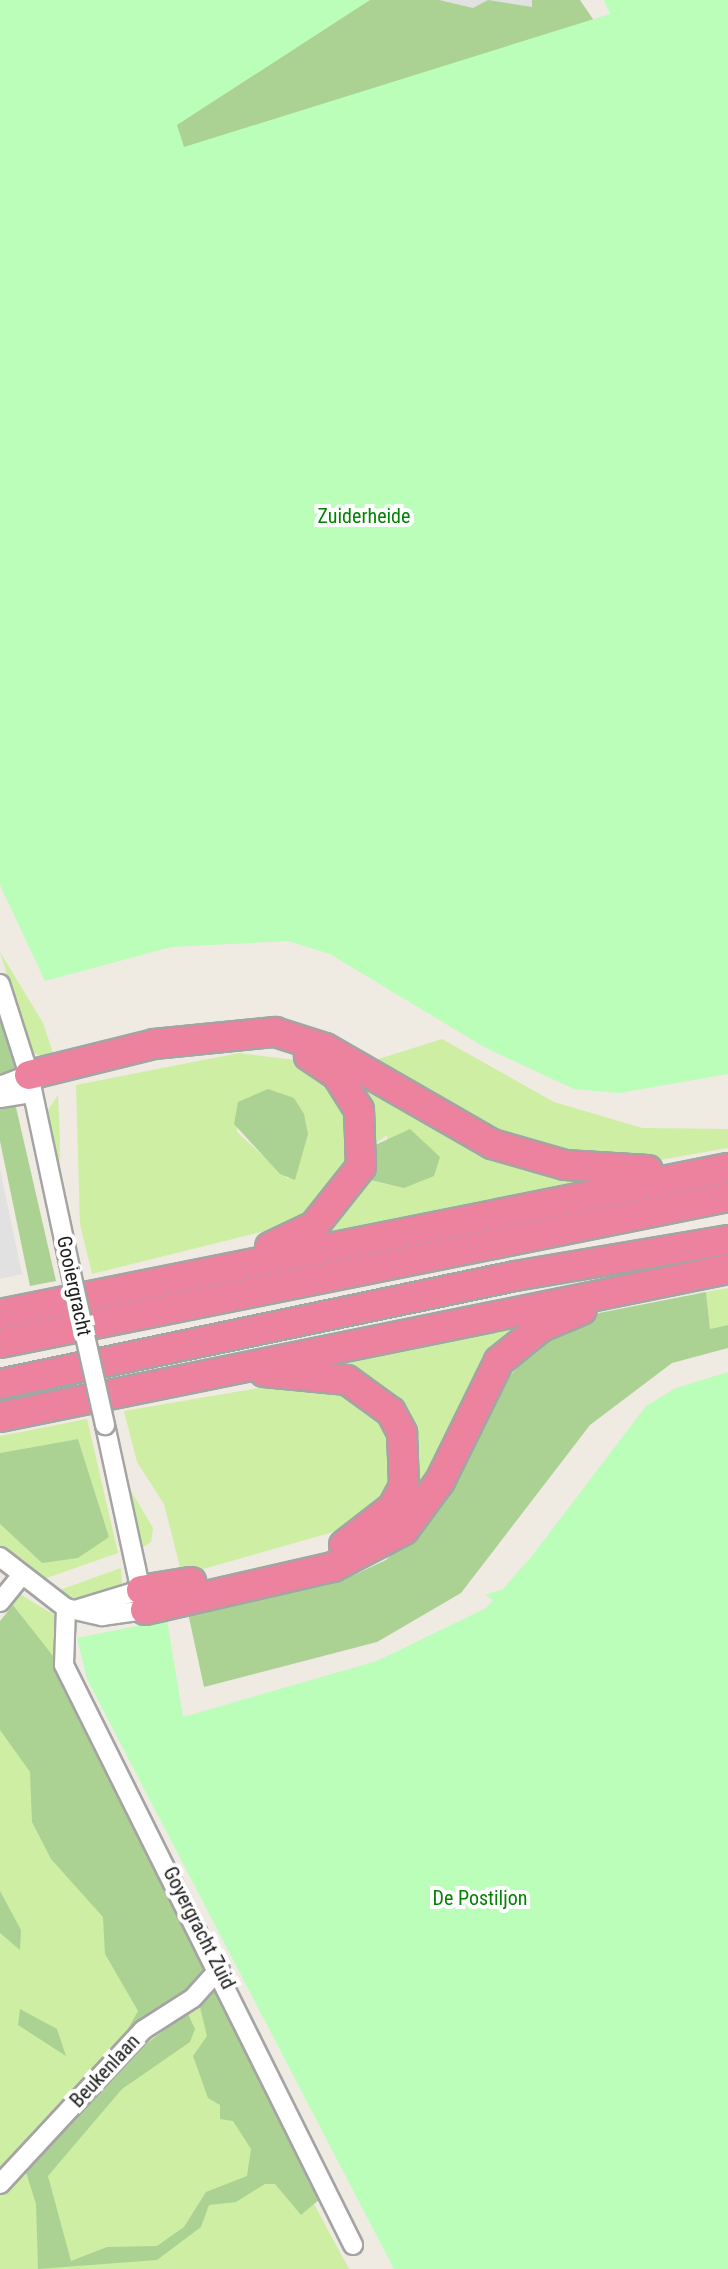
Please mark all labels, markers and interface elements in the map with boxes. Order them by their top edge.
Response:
park label: Zuiderheide [318,504,410,528]
street label: Gooiergracht [52,1234,96,1338]
street label: Goyergracht Zuid [158,1863,240,1993]
park label: De Postiljon [433,1886,527,1910]
street label: Beukenlaan [65,2029,145,2113]

